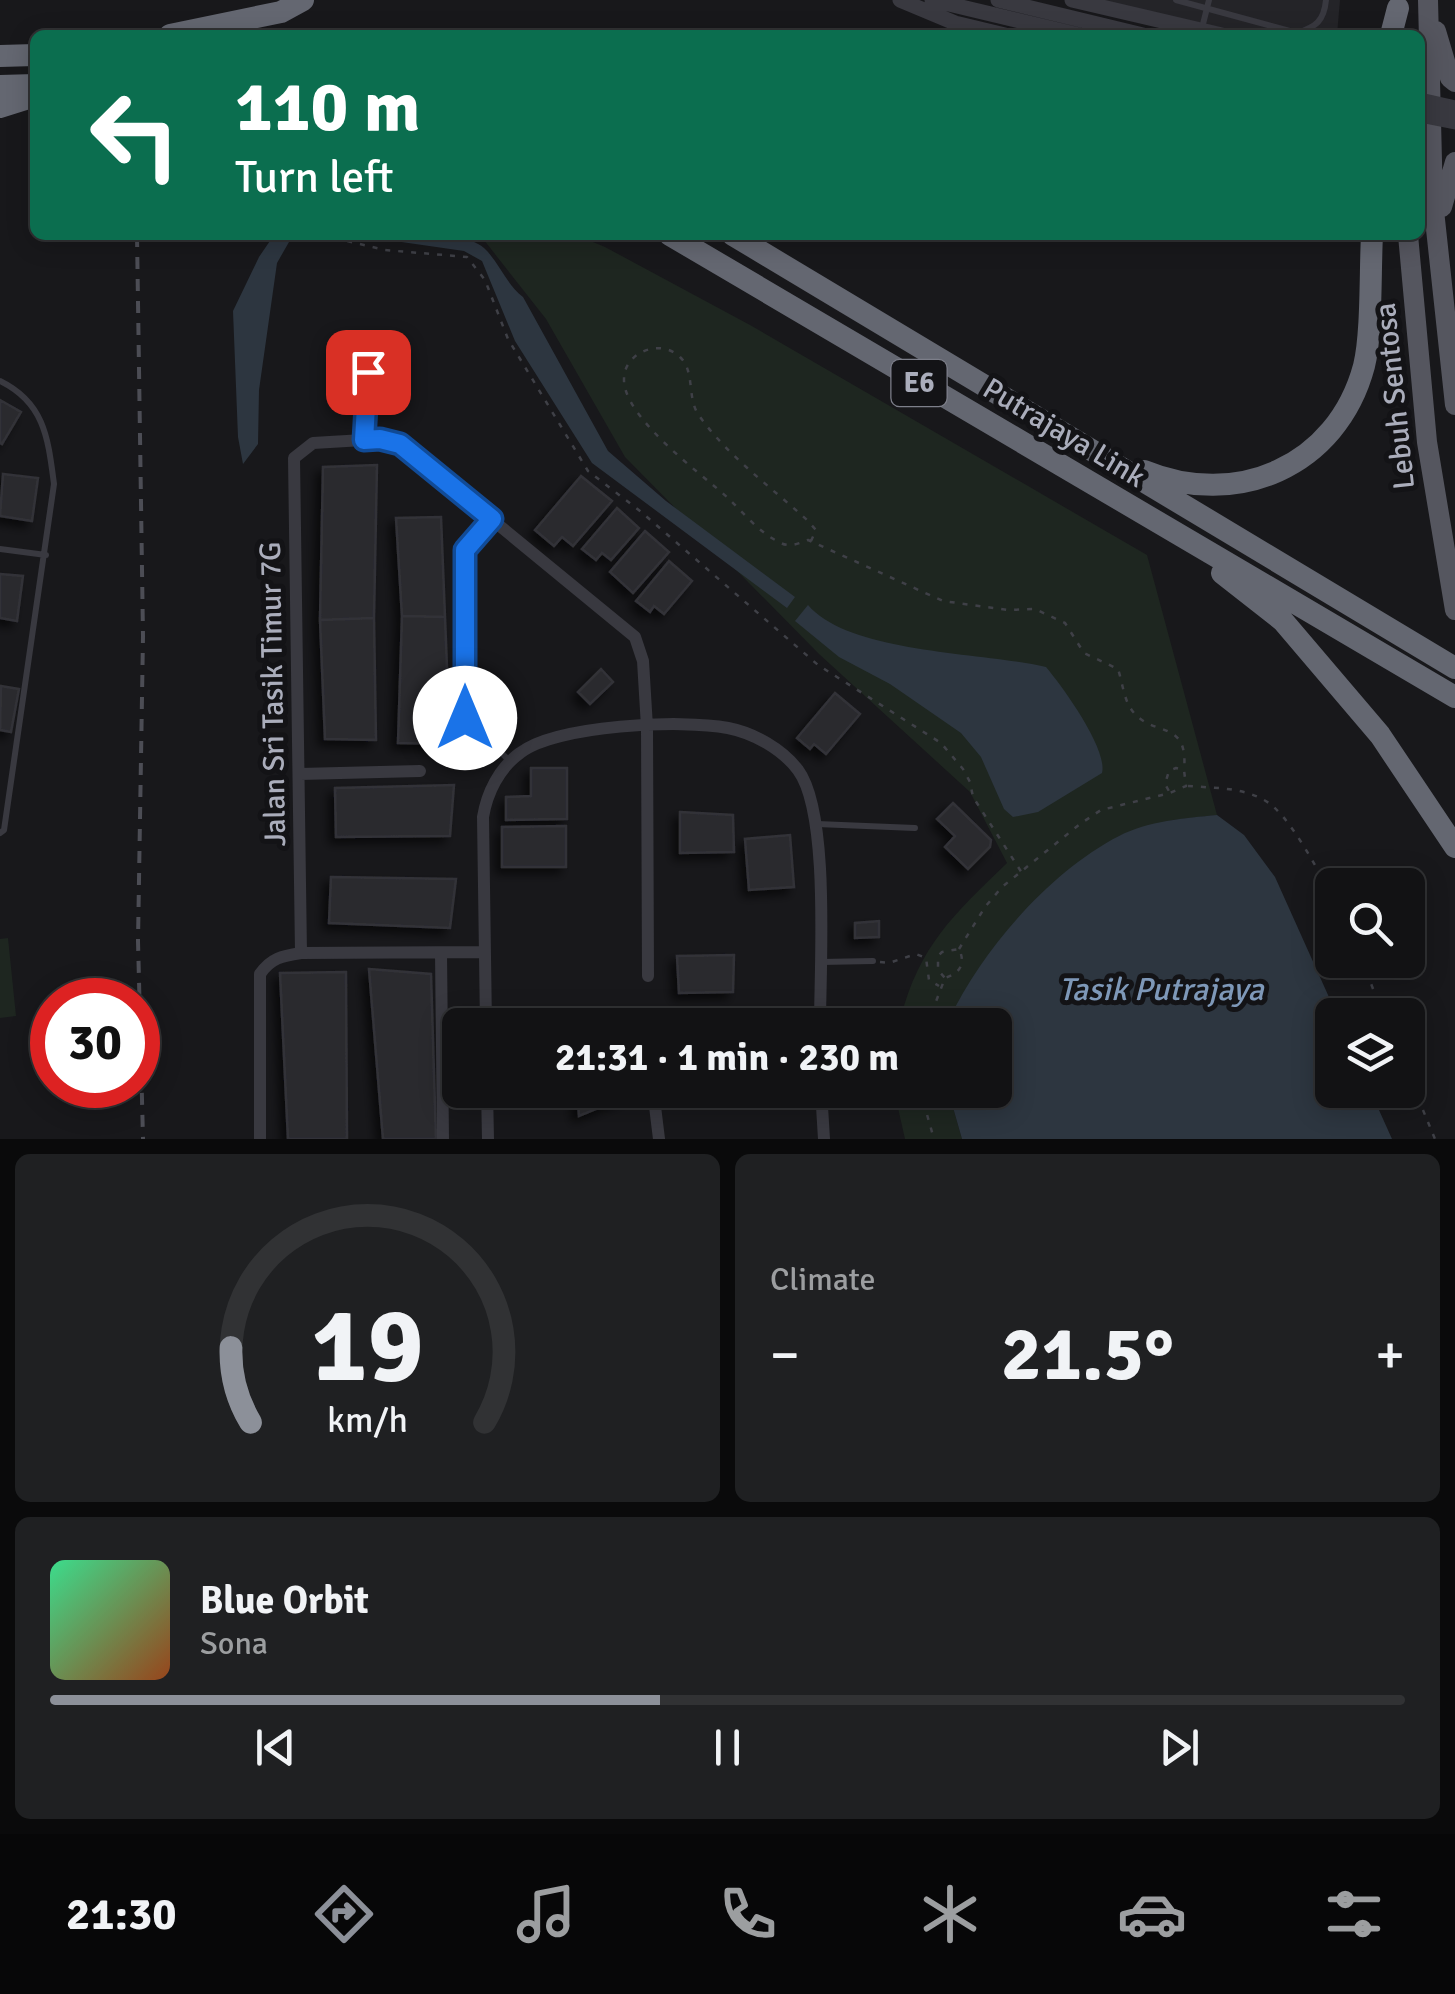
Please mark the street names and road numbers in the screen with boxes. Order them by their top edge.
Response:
street label: Lebuh Sentosa [1367,301,1423,491]
road number: E6 [892,360,946,406]
street label: Putrajaya Link [976,370,1152,496]
street label: Jalan Sri Tasik Timur 7G [252,541,294,847]

